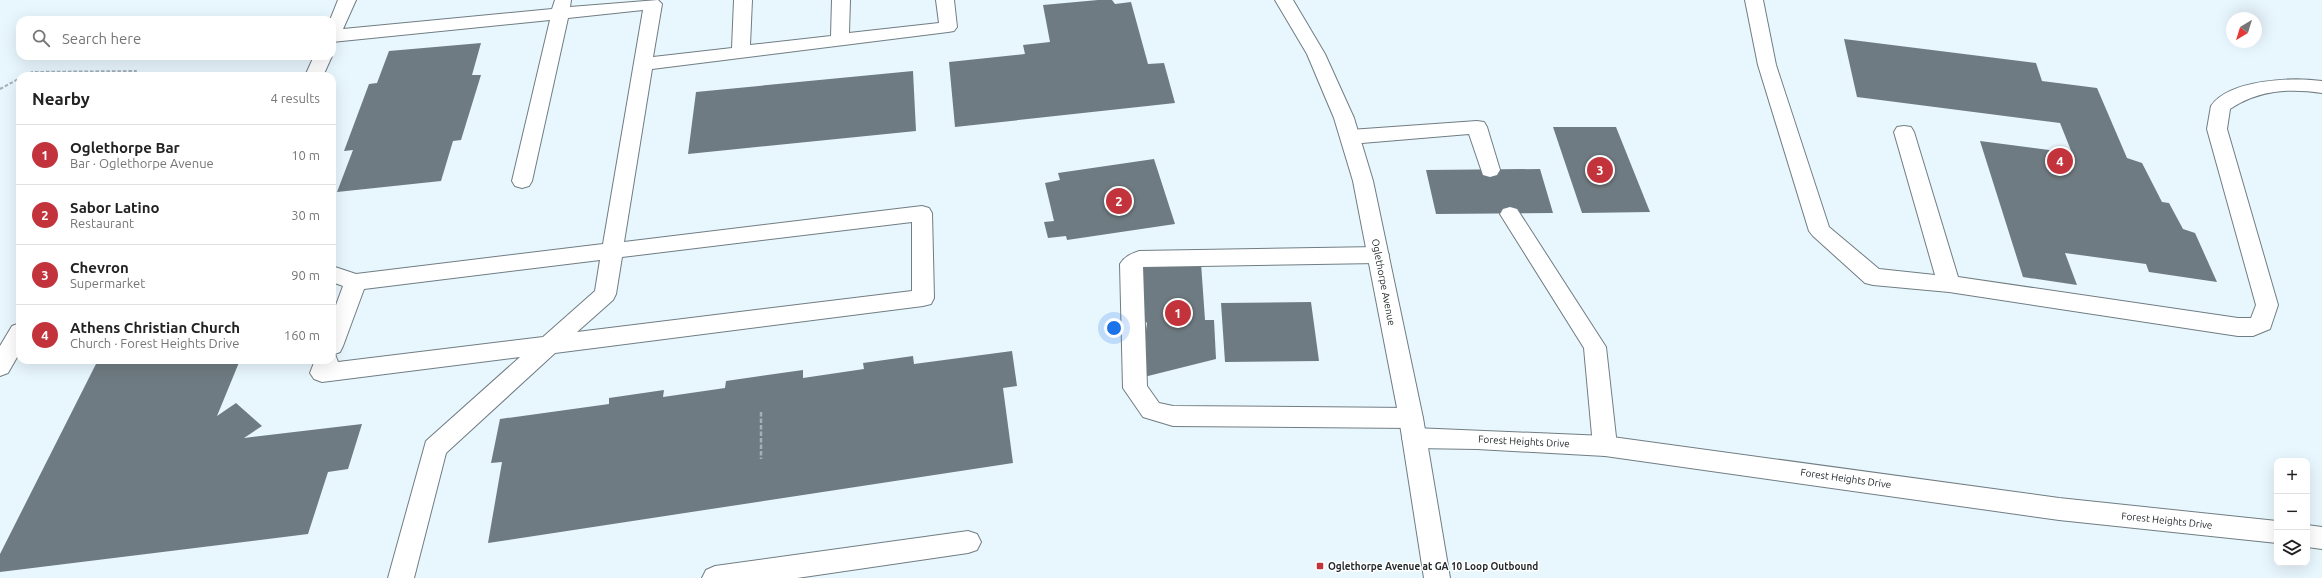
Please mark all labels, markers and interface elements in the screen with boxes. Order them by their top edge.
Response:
north arrow [2226,12,2262,48]
search box [16,16,336,60]
icon: search [30,27,52,49]
text: Search here [62,30,141,47]
text: Nearby [32,89,90,108]
text: 4 results [270,91,320,105]
text: Oglethorpe Bar [70,139,180,156]
pin: 4 [2047,146,2073,176]
text: 1 [41,148,49,162]
text: 10 m [291,148,320,162]
pin: 3 [1587,155,1613,185]
text: Bar · Oglethorpe Avenue [70,156,214,170]
pin: 2 [1106,186,1132,216]
text: Sabor Latino [70,199,160,216]
text: 2 [41,208,49,222]
text: 30 m [291,208,320,222]
text: Restaurant [70,216,134,230]
street label: Oglethorpe Avenue [1370,238,1397,326]
text: Chevron [70,259,129,276]
text: 3 [41,268,49,282]
text: 90 m [291,268,320,282]
text: Supermarket [70,276,145,290]
pin: 1 [1165,298,1191,328]
your location [1104,318,1124,338]
text: Athens Christian Church [70,319,240,336]
text: 4 [41,328,49,342]
text: 160 m [284,328,320,342]
text: Church · Forest Heights Drive [70,336,239,350]
street label: Forest Heights Drive [1478,434,1570,449]
map controls [2274,458,2310,566]
button: + [2274,458,2310,494]
street label: Forest Heights Drive [1800,467,1892,490]
button: − [2274,494,2310,530]
street label: Forest Heights Drive [2121,510,2213,531]
button: layers [2274,530,2310,566]
marker: Oglethorpe Avenue at GA 10 Loop Outbound [1315,561,1325,571]
place label: Oglethorpe Avenue at GA 10 Loop Outbound [1328,561,1538,572]

